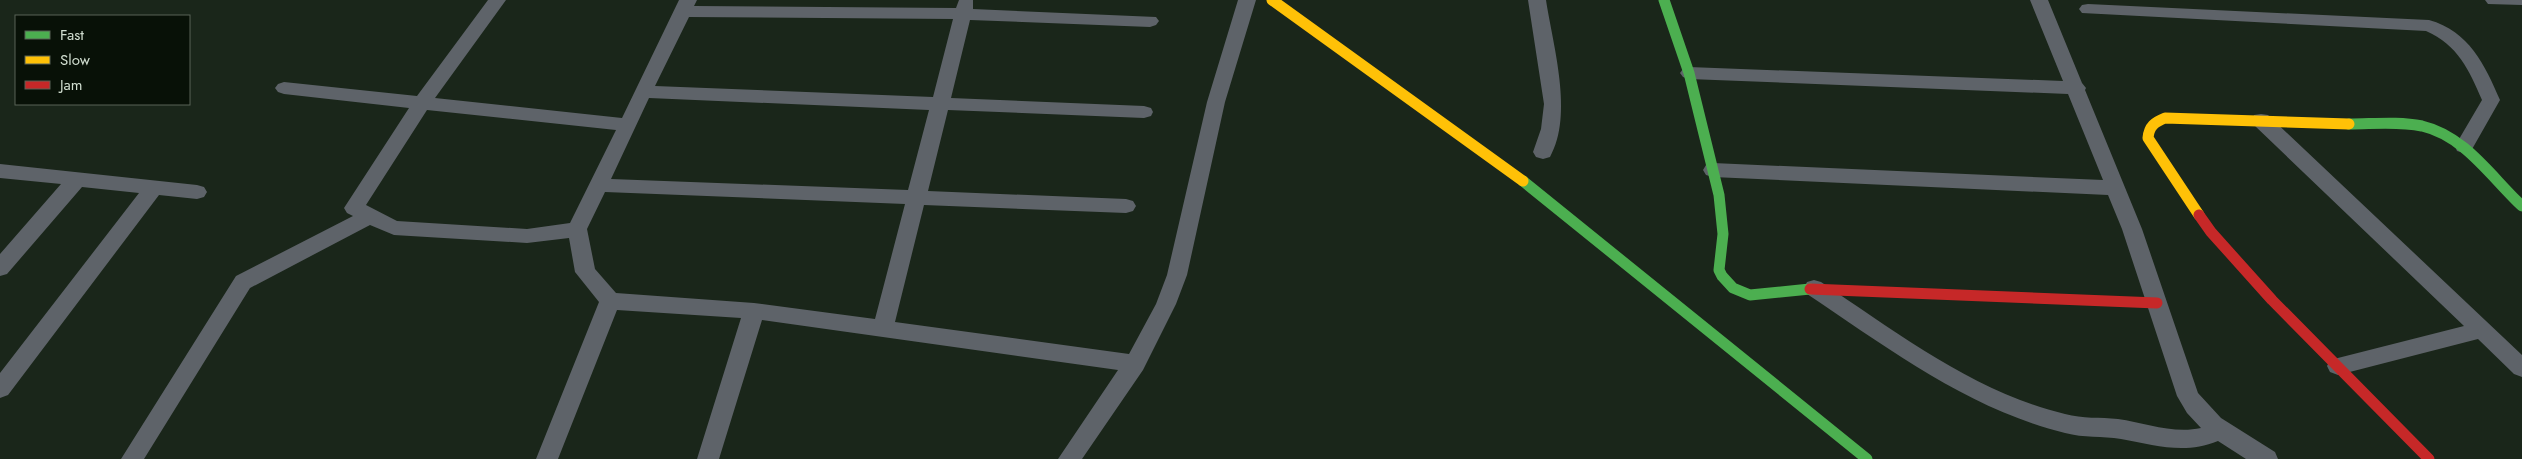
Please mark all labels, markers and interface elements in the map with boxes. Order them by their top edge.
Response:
legend [15,15,190,105]
text: Fast [60,24,84,46]
text: Slow [60,49,91,71]
text: Jam [58,74,83,96]

